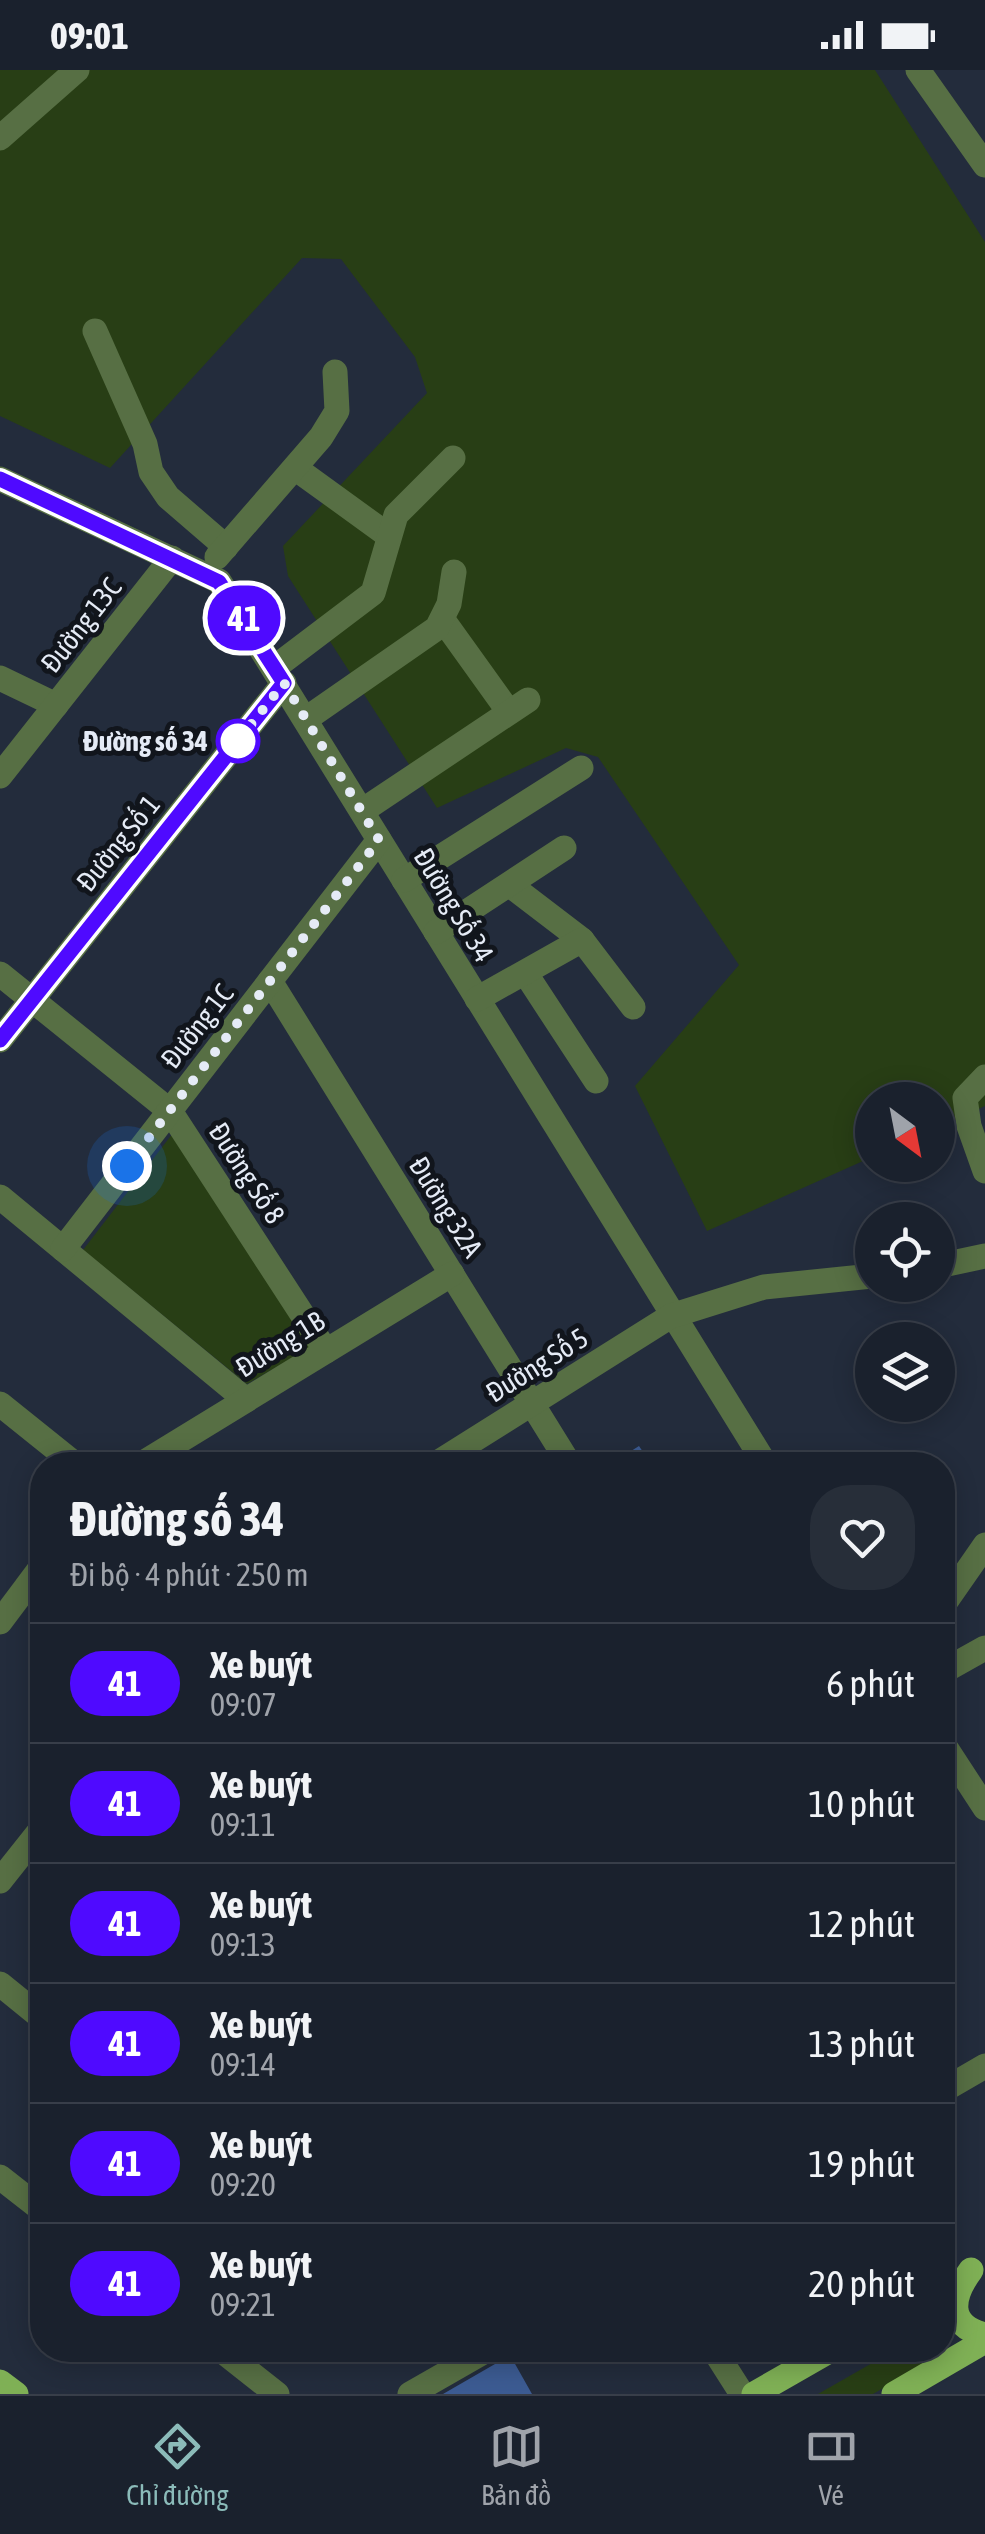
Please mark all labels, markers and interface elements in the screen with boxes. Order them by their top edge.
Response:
text: 09:01 [50,14,129,57]
street label: Đường 13C [34,571,128,678]
line badge: 41 [199,586,289,650]
text: 41 [228,598,260,638]
marker: Đường số 34 [217,720,259,762]
place label: Đường số 34 [83,725,208,757]
street label: Đường Số 1 [70,789,166,897]
street label: Đường Số 34 [408,842,500,968]
street label: Đường 1C [154,977,240,1074]
north arrow [855,1082,955,1182]
map controls [855,1082,955,1422]
street label: Đường Số 8 [203,1117,291,1229]
your location [102,1141,152,1191]
street label: Đường 32A [403,1151,489,1263]
button: locate [855,1202,955,1302]
street label: Đường 1B [230,1304,330,1384]
street label: Đường Số 5 [480,1321,594,1409]
button: layers [855,1322,955,1422]
button: heart [810,1485,915,1590]
text: Đường số 34 [70,1491,284,1546]
text: Đi bộ · 4 phút · 250 m [70,1556,308,1593]
text: Xe buýt [210,1643,312,1686]
text: 6 phút [826,1662,915,1705]
text: 41 [109,1663,141,1703]
text: 09:07 [210,1686,277,1723]
text: Xe buýt [210,1763,312,1806]
text: 10 phút [808,1782,915,1825]
text: 41 [109,1783,141,1823]
text: 09:11 [210,1806,276,1843]
text: Xe buýt [210,1883,312,1926]
text: 12 phút [808,1902,915,1945]
text: 41 [109,1903,141,1943]
text: 09:13 [210,1926,276,1963]
text: Xe buýt [210,2003,312,2046]
text: 13 phút [808,2022,915,2065]
text: 41 [109,2023,141,2063]
text: 09:14 [210,2046,276,2083]
text: Xe buýt [210,2123,312,2166]
text: 19 phút [808,2142,915,2185]
text: 41 [109,2143,141,2183]
text: 09:20 [210,2166,276,2203]
text: Xe buýt [210,2243,312,2286]
text: 20 phút [808,2262,915,2305]
text: 41 [109,2263,141,2303]
text: 09:21 [210,2286,276,2323]
tab: Chỉ đường [126,2419,228,2511]
tab: Bản đồ [481,2419,551,2511]
tab: Vé [804,2419,859,2511]

